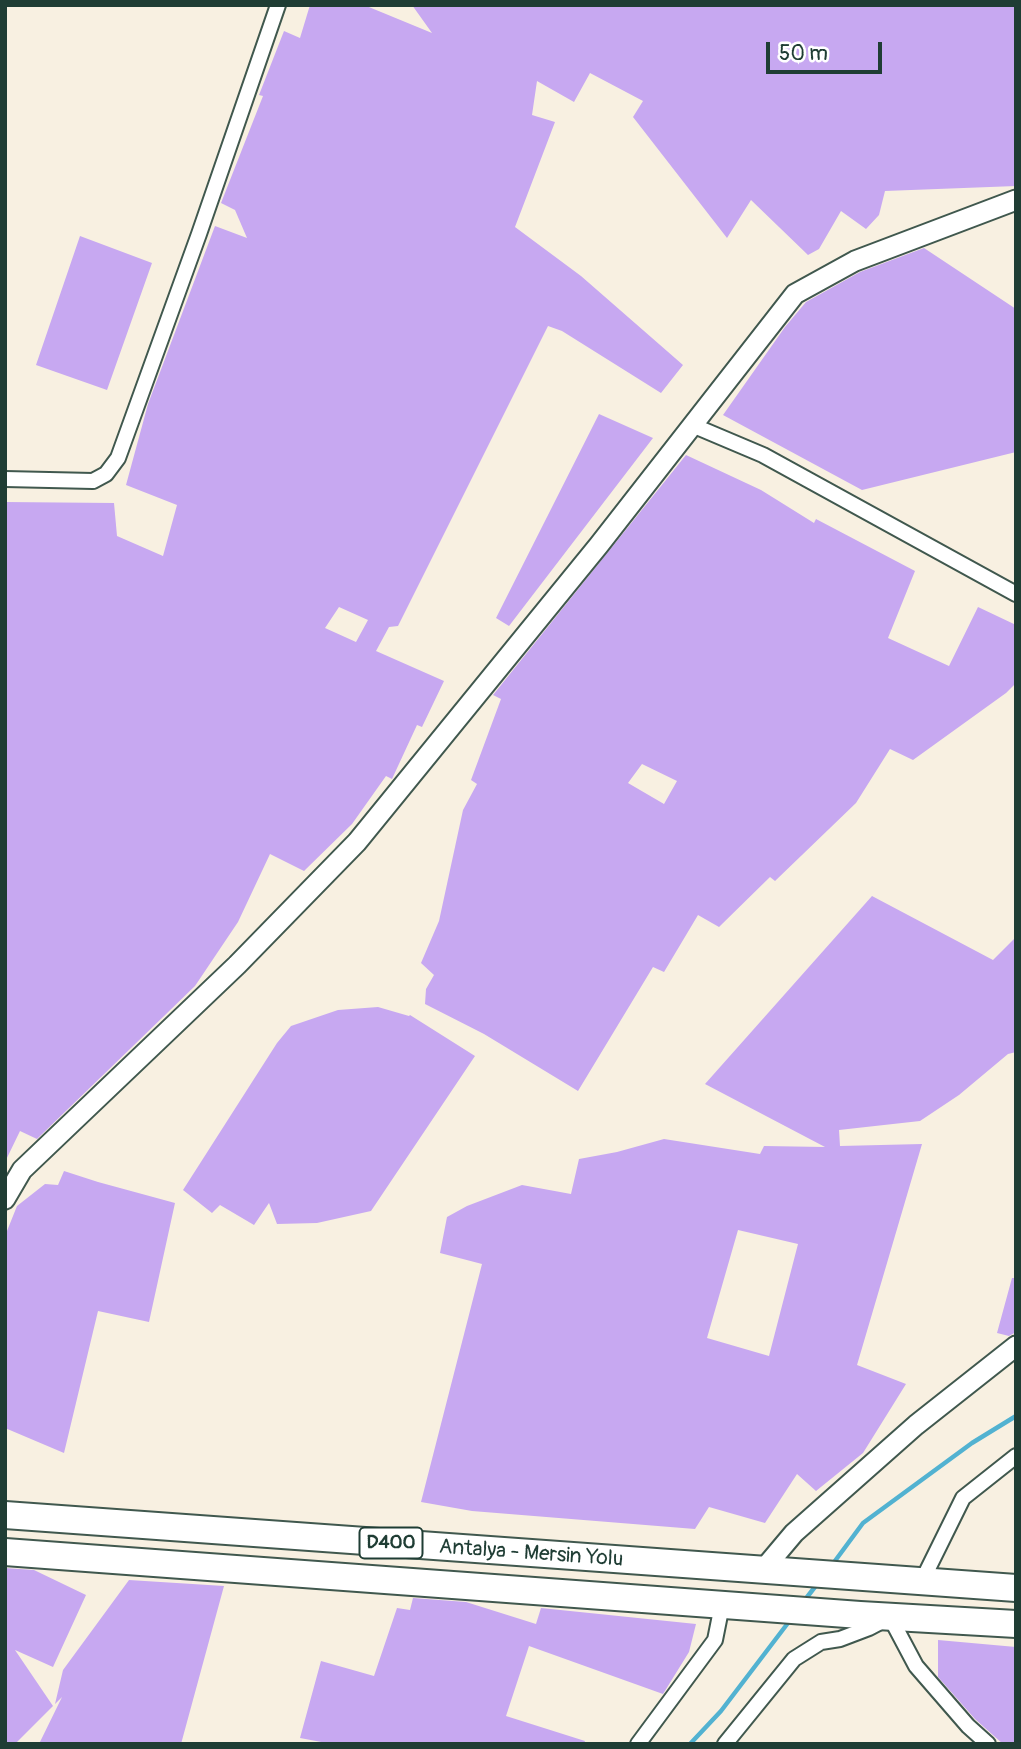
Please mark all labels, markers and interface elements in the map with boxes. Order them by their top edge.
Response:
scale bar [769,28,884,72]
text: 50 m [779,40,828,67]
road number: D400 [360,1527,422,1558]
street label: Antalya - Mersin Yolu [438,1535,624,1573]

